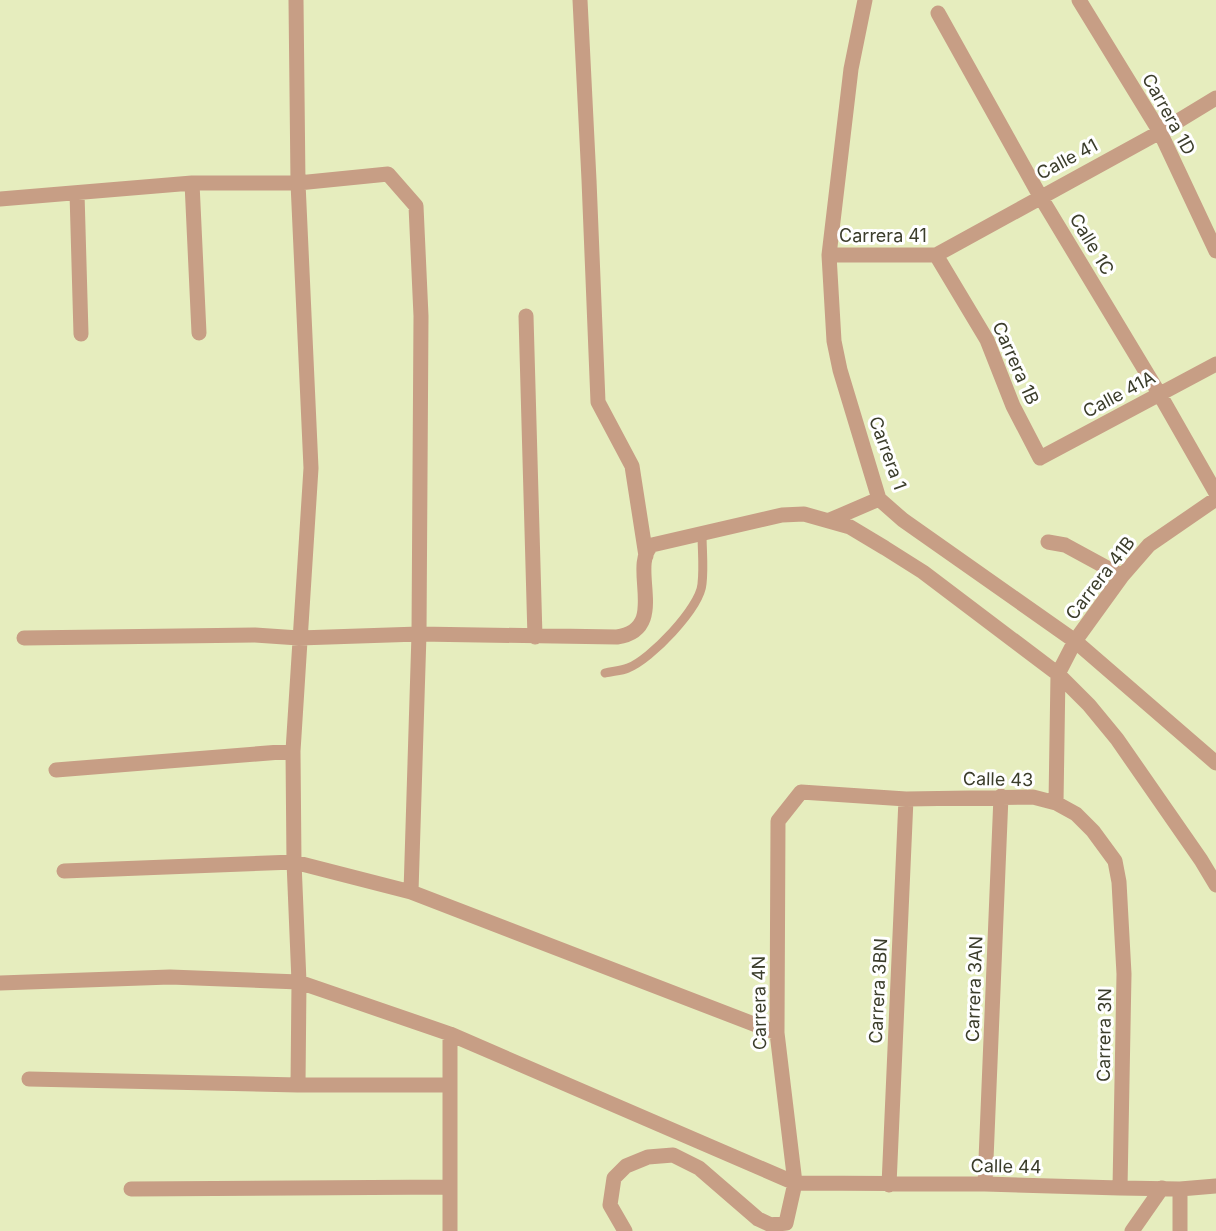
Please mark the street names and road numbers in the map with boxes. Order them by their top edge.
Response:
street label: Carrera 1D [1138,70,1200,158]
street label: Calle 41 [1033,134,1101,184]
street label: Calle 1C [1065,209,1119,279]
street label: Carrera 41 [839,225,927,246]
street label: Carrera 1B [988,318,1044,408]
street label: Calle 41A [1079,366,1159,422]
street label: Carrera 1 [865,413,911,493]
street label: Carrera 41B [1061,532,1139,624]
street label: Calle 43 [963,768,1033,790]
street label: Carrera 3AN [962,935,986,1043]
street label: Carrera 3BN [865,938,891,1044]
street label: Carrera 4N [748,956,770,1050]
street label: Carrera 3N [1093,988,1115,1082]
street label: Calle 44 [970,1155,1042,1177]

